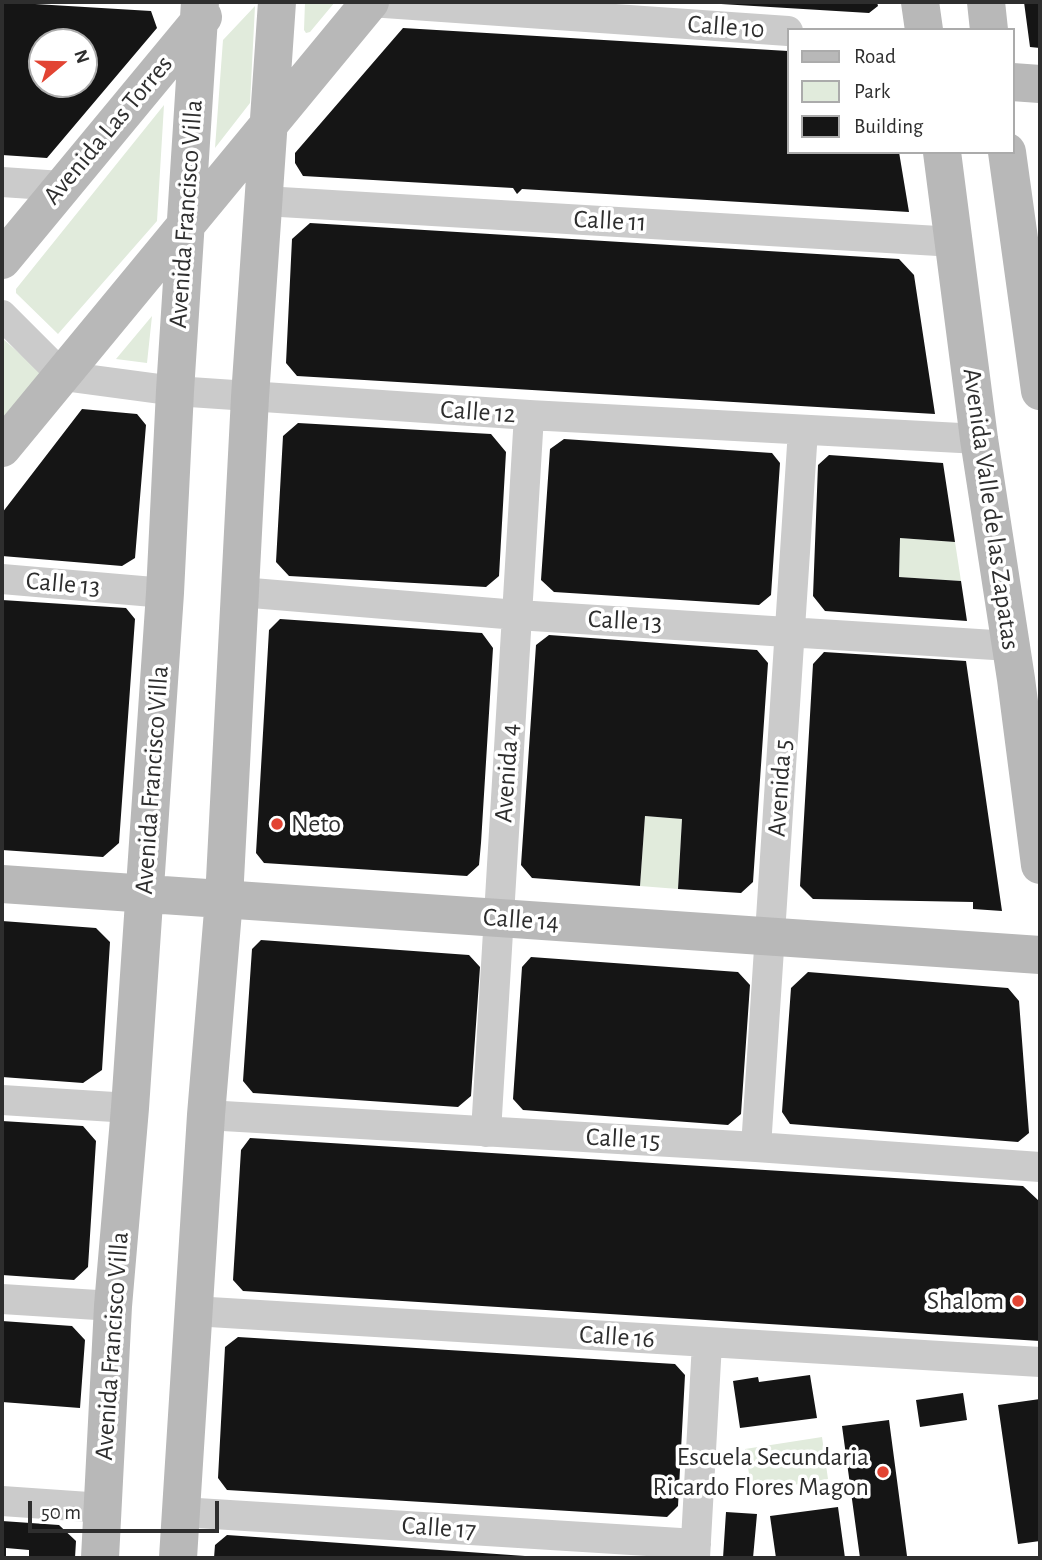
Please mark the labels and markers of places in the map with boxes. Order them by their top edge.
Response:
place label: Neto [291,808,341,840]
marker: Neto [269,816,285,832]
place label: Shalom [927,1285,1004,1317]
marker: Shalom [1010,1293,1026,1309]
place label: Escuela Secundaria Ricardo Flores Magon [653,1441,869,1502]
marker: Escuela Secundaria Ricardo Flores Magon [875,1464,891,1480]

